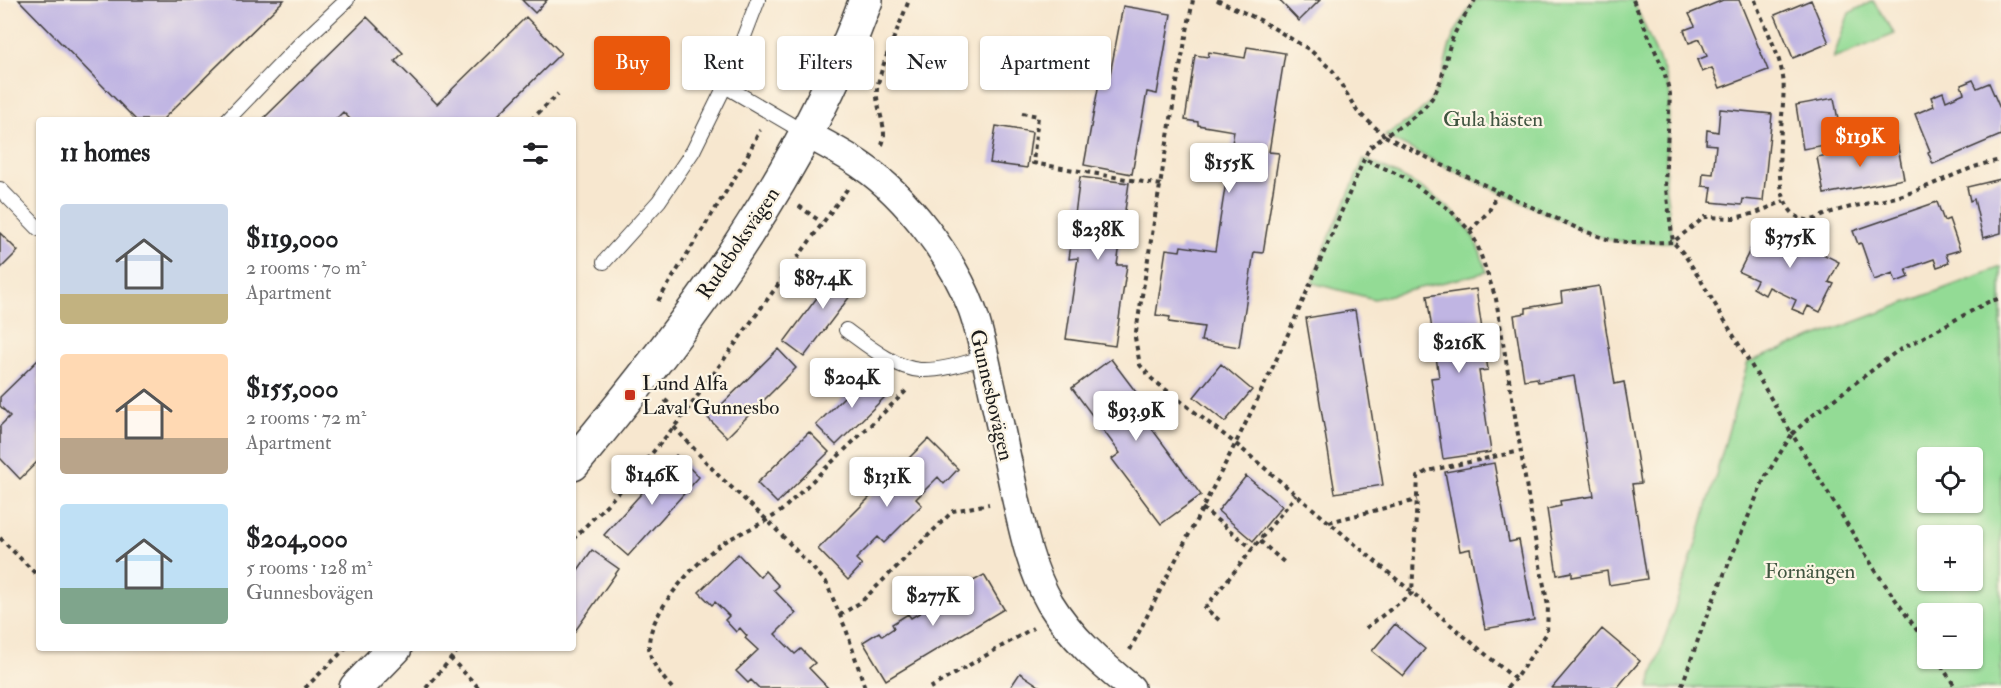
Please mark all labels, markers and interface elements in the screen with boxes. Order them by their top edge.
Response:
chip: Buy [594,36,670,90]
chip: Rent [682,36,765,90]
chip: Filters [777,36,874,90]
chip: New [886,36,968,90]
chip: Apartment [980,36,1111,90]
park label: Gula hästen [1443,106,1543,133]
pin: $119K [1818,117,1902,168]
text: $119K [1835,124,1885,149]
text: 11 homes [60,137,150,169]
icon: filters [519,137,552,170]
pin: $155K [1187,143,1271,194]
text: $155K [1204,150,1254,175]
street label: Rudeboksvägen [691,182,786,305]
pin: $238K [1056,210,1140,261]
text: $238K [1072,217,1124,242]
pin: $375K [1748,218,1832,269]
text: $119,000 [246,223,339,255]
text: $375K [1765,225,1815,250]
icon: home [108,228,180,300]
text: 2 rooms · 70 m² [246,255,366,280]
pin: $87.4K [774,259,872,310]
text: $87.4K [794,266,852,291]
text: Apartment [246,280,331,305]
pin: $216K [1417,323,1501,374]
street label: Gunnesbovägen [963,327,1020,464]
text: $216K [1433,330,1485,355]
pin: $204K [810,358,894,409]
text: $204K [824,365,880,390]
place label: Lund Alfa Laval Gunnesbo [642,370,779,421]
text: $155,000 [246,373,339,405]
icon: home [108,378,180,450]
marker: Lund Alfa Laval Gunnesbo [623,388,637,402]
pin: $93.9K [1087,391,1185,442]
text: $93.9K [1107,398,1165,423]
text: 2 rooms · 72 m² [246,405,366,430]
text: Apartment [246,430,331,455]
map controls [1917,447,1983,669]
button: locate [1917,447,1983,513]
pin: $146K [610,455,694,506]
pin: $131K [845,457,929,508]
text: $146K [625,462,679,487]
text: $131K [863,464,911,489]
text: $204,000 [246,523,348,555]
button: + [1917,525,1983,591]
icon: home [108,528,180,600]
text: 5 rooms · 128 m² [246,555,372,580]
park label: Fornängen [1765,558,1856,585]
pin: $277K [891,576,975,627]
text: Gunnesbovägen [246,580,374,605]
text: $277K [906,583,960,608]
button: − [1917,603,1983,669]

